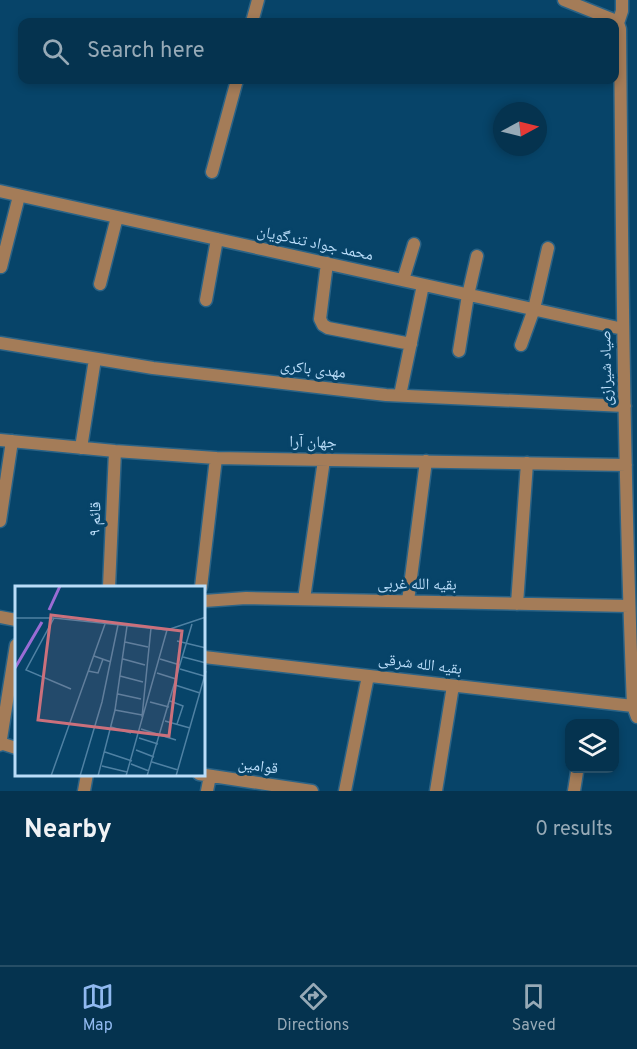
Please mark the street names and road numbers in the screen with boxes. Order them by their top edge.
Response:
street label: محمد جواد تندگویان [255,222,375,266]
street label: صیاد شیرازی [596,330,618,406]
street label: مهدی باکری [279,356,347,384]
street label: جهان آرا [289,433,337,453]
street label: قائم ۹ [85,501,107,537]
street label: بقیه الله غربی [377,574,457,596]
street label: بقیه الله شرقی [377,650,463,680]
street label: قوامین [237,754,279,780]

